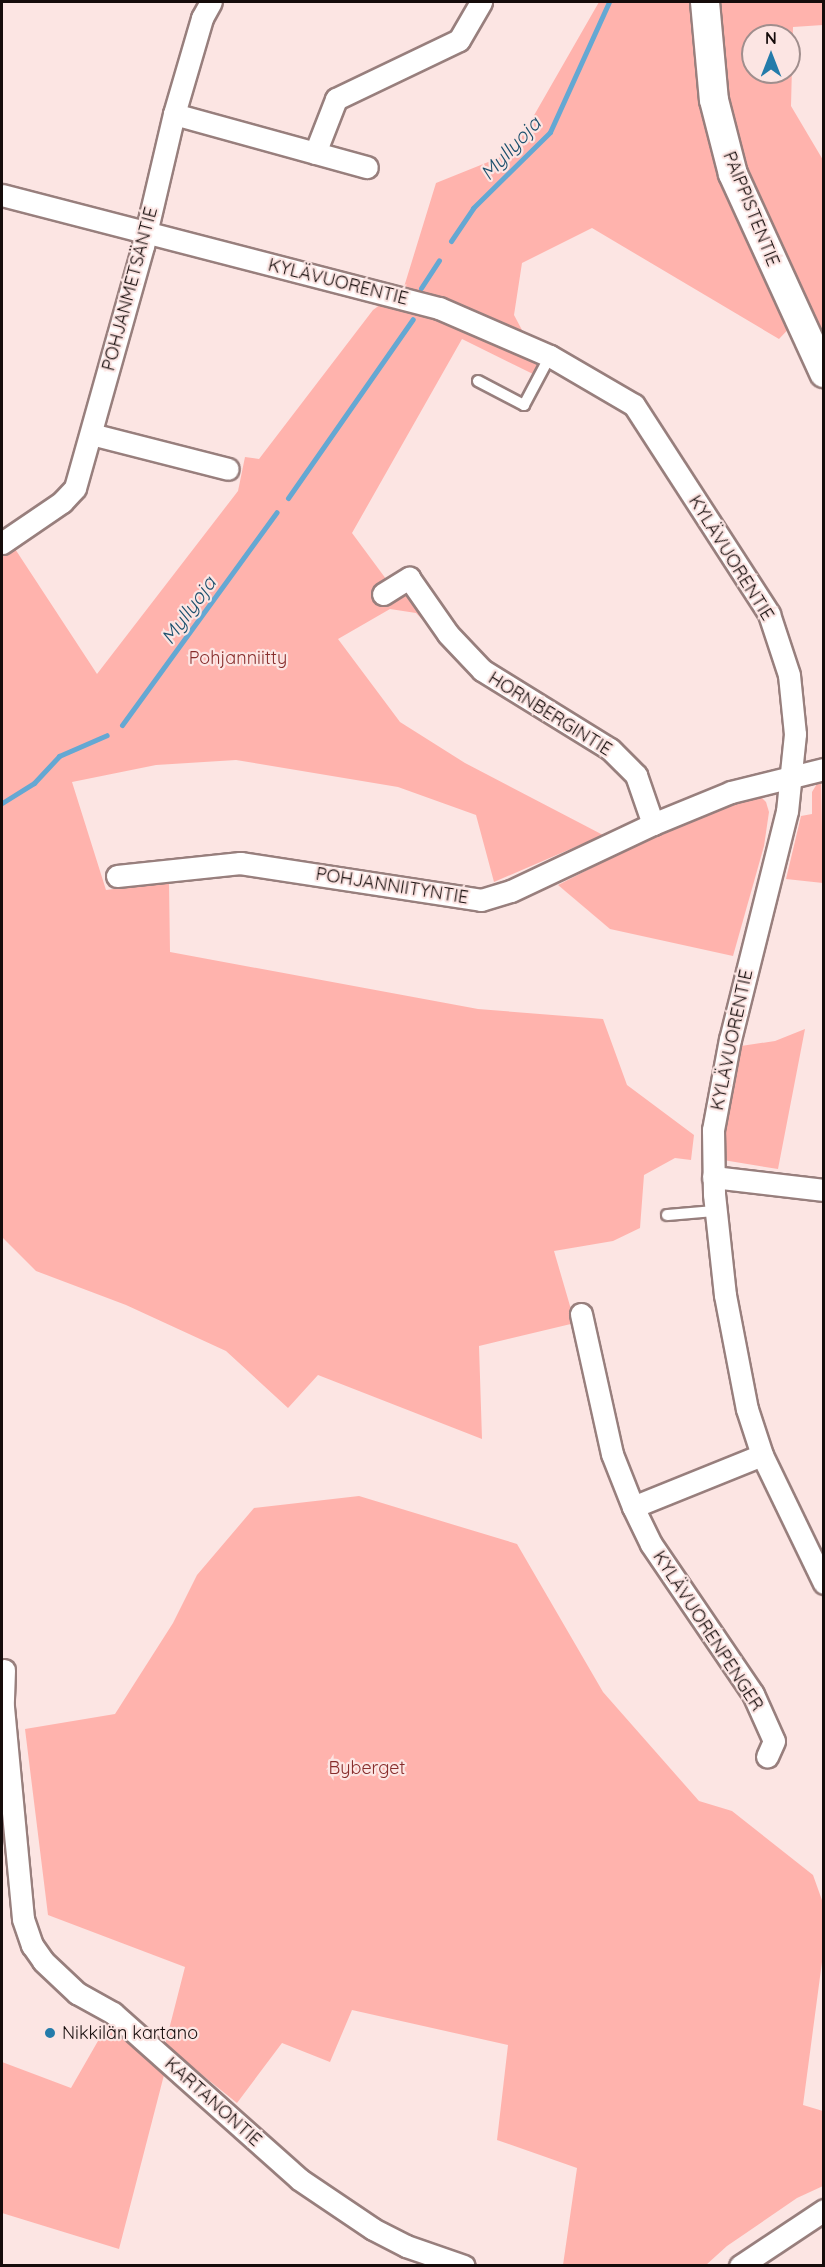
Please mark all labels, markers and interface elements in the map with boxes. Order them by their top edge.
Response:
north arrow [741,24,801,84]
text: N [765,28,777,48]
water label: Myllyoja [475,111,545,185]
street label: PAIPPISTENTIE [718,148,784,270]
street label: POHJANMETSÄNTIE [98,205,162,373]
street label: KYLÄVUORENTIE [266,254,410,310]
street label: KYLÄVUORENTIE [684,491,778,625]
water label: Myllyoja [155,572,221,648]
park label: Pohjanniitty [189,647,287,669]
street label: HORNBERGINTIE [484,667,616,761]
street label: POHJANNIITYNTIE [314,863,470,909]
street label: KYLÄVUORENTIE [707,968,757,1112]
street label: KYLÄVUORENPENGER [648,1547,768,1715]
park label: Byberget [329,1757,405,1779]
place label: Nikkilän kartano [62,2022,198,2044]
marker: Nikkilän kartano [43,2026,57,2040]
street label: KARTANONTIE [160,2053,266,2151]

